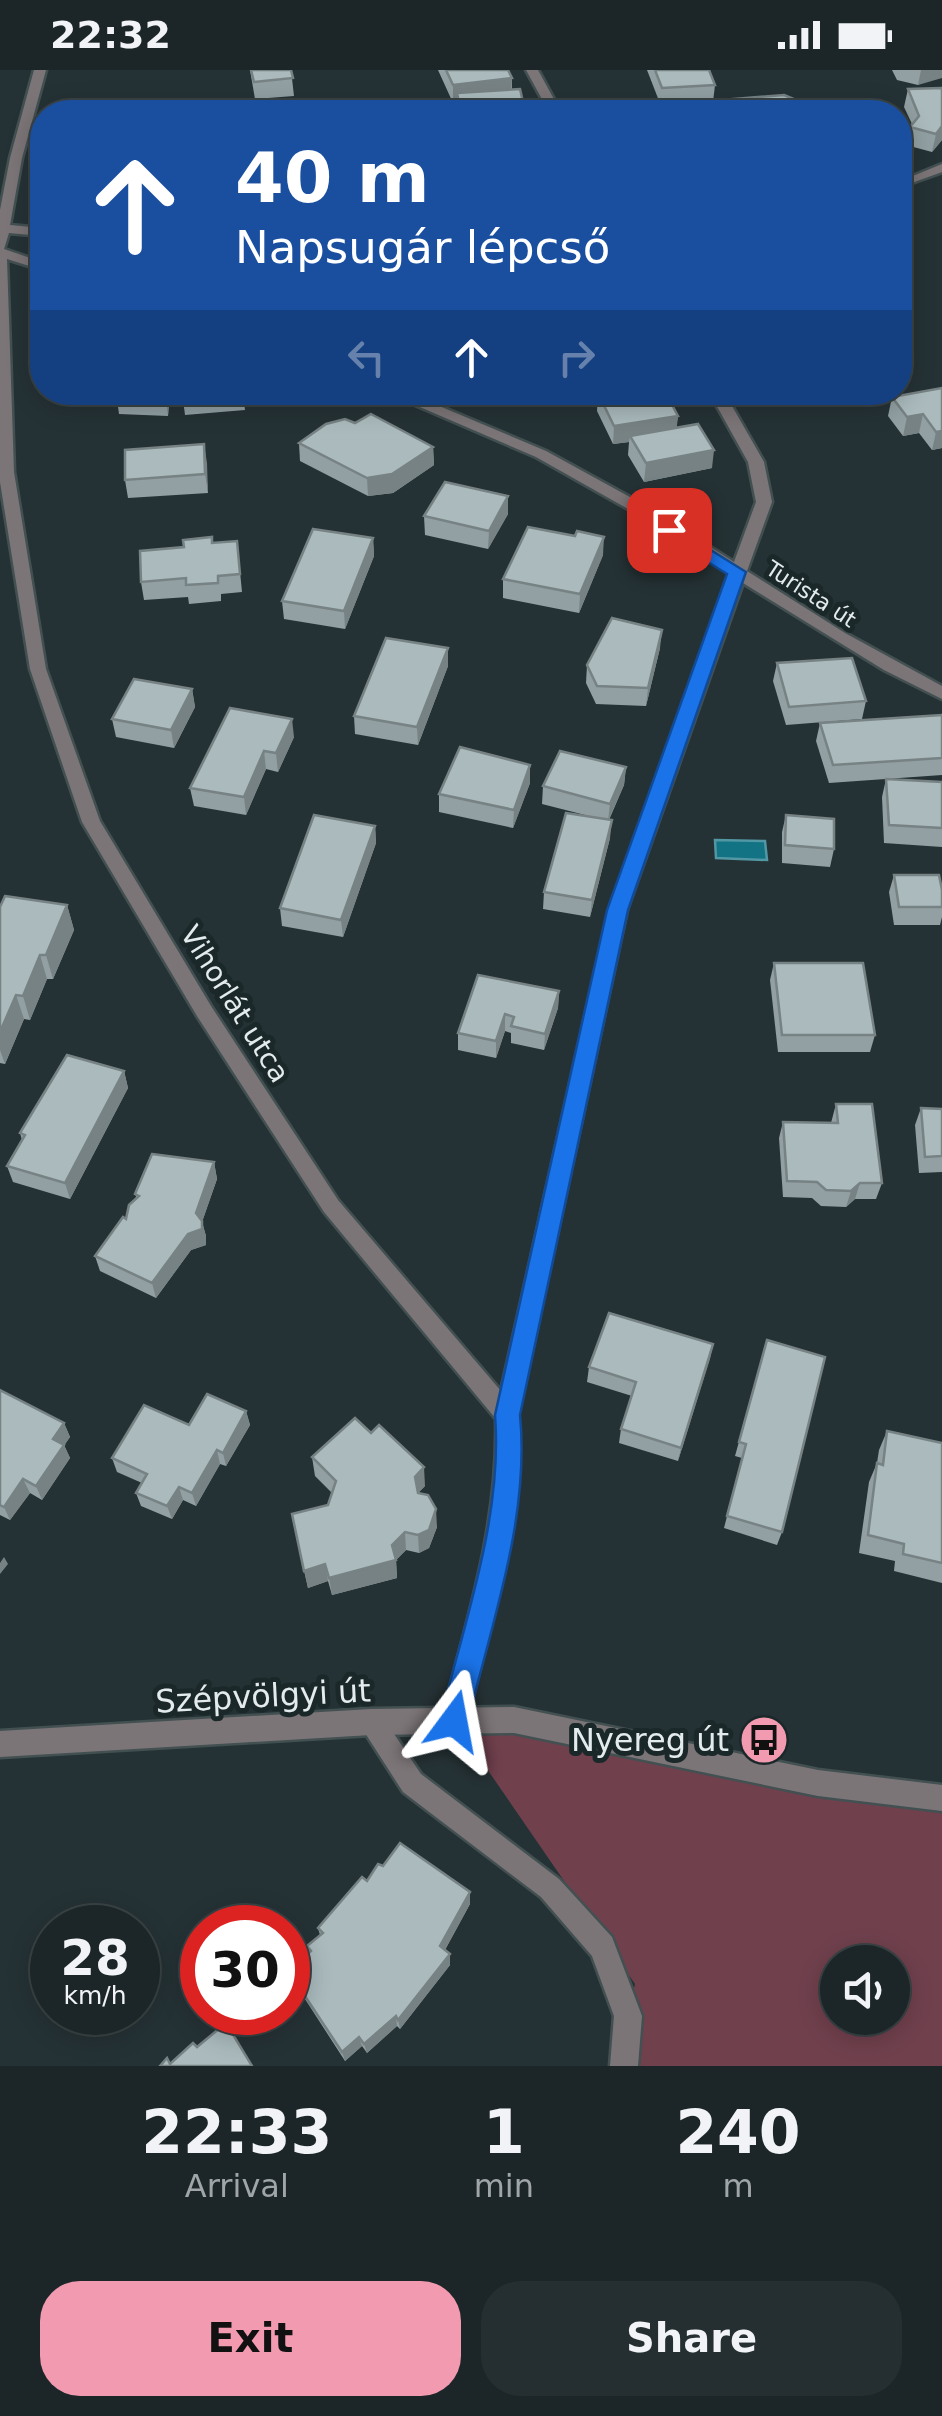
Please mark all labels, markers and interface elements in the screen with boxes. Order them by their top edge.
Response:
text: 22:32 [50,13,171,57]
text: 40 m [235,137,430,219]
icon: ahead [70,140,200,270]
text: Napsugár lépcső [235,221,610,274]
icon: left [339,330,394,385]
icon: ahead [444,330,499,385]
icon: right [549,330,604,385]
pin [627,488,712,573]
icon: arrive [642,503,697,558]
street label: Turista út [760,555,861,633]
street label: Vihorlát utca [174,919,296,1089]
position arrow [402,1669,506,1773]
street label: Szépvölgyi út [154,1671,372,1721]
bus stop icon: Nyereg út [738,1714,790,1766]
place label: Nyereg út [571,1721,729,1759]
speed limit sign: 30 [180,1905,310,2035]
text: 28 [60,1929,130,1987]
map controls [820,1945,910,2035]
button: sound [820,1945,910,2035]
text: km/h [63,1981,127,2010]
text: 22:33 [141,2097,332,2167]
text: 1 [483,2097,525,2167]
text: 240 [675,2097,801,2167]
text: Arrival [185,2167,289,2205]
text: min [474,2167,534,2205]
text: m [722,2167,754,2205]
button: Exit [40,2281,461,2396]
button: Share [481,2281,902,2396]

